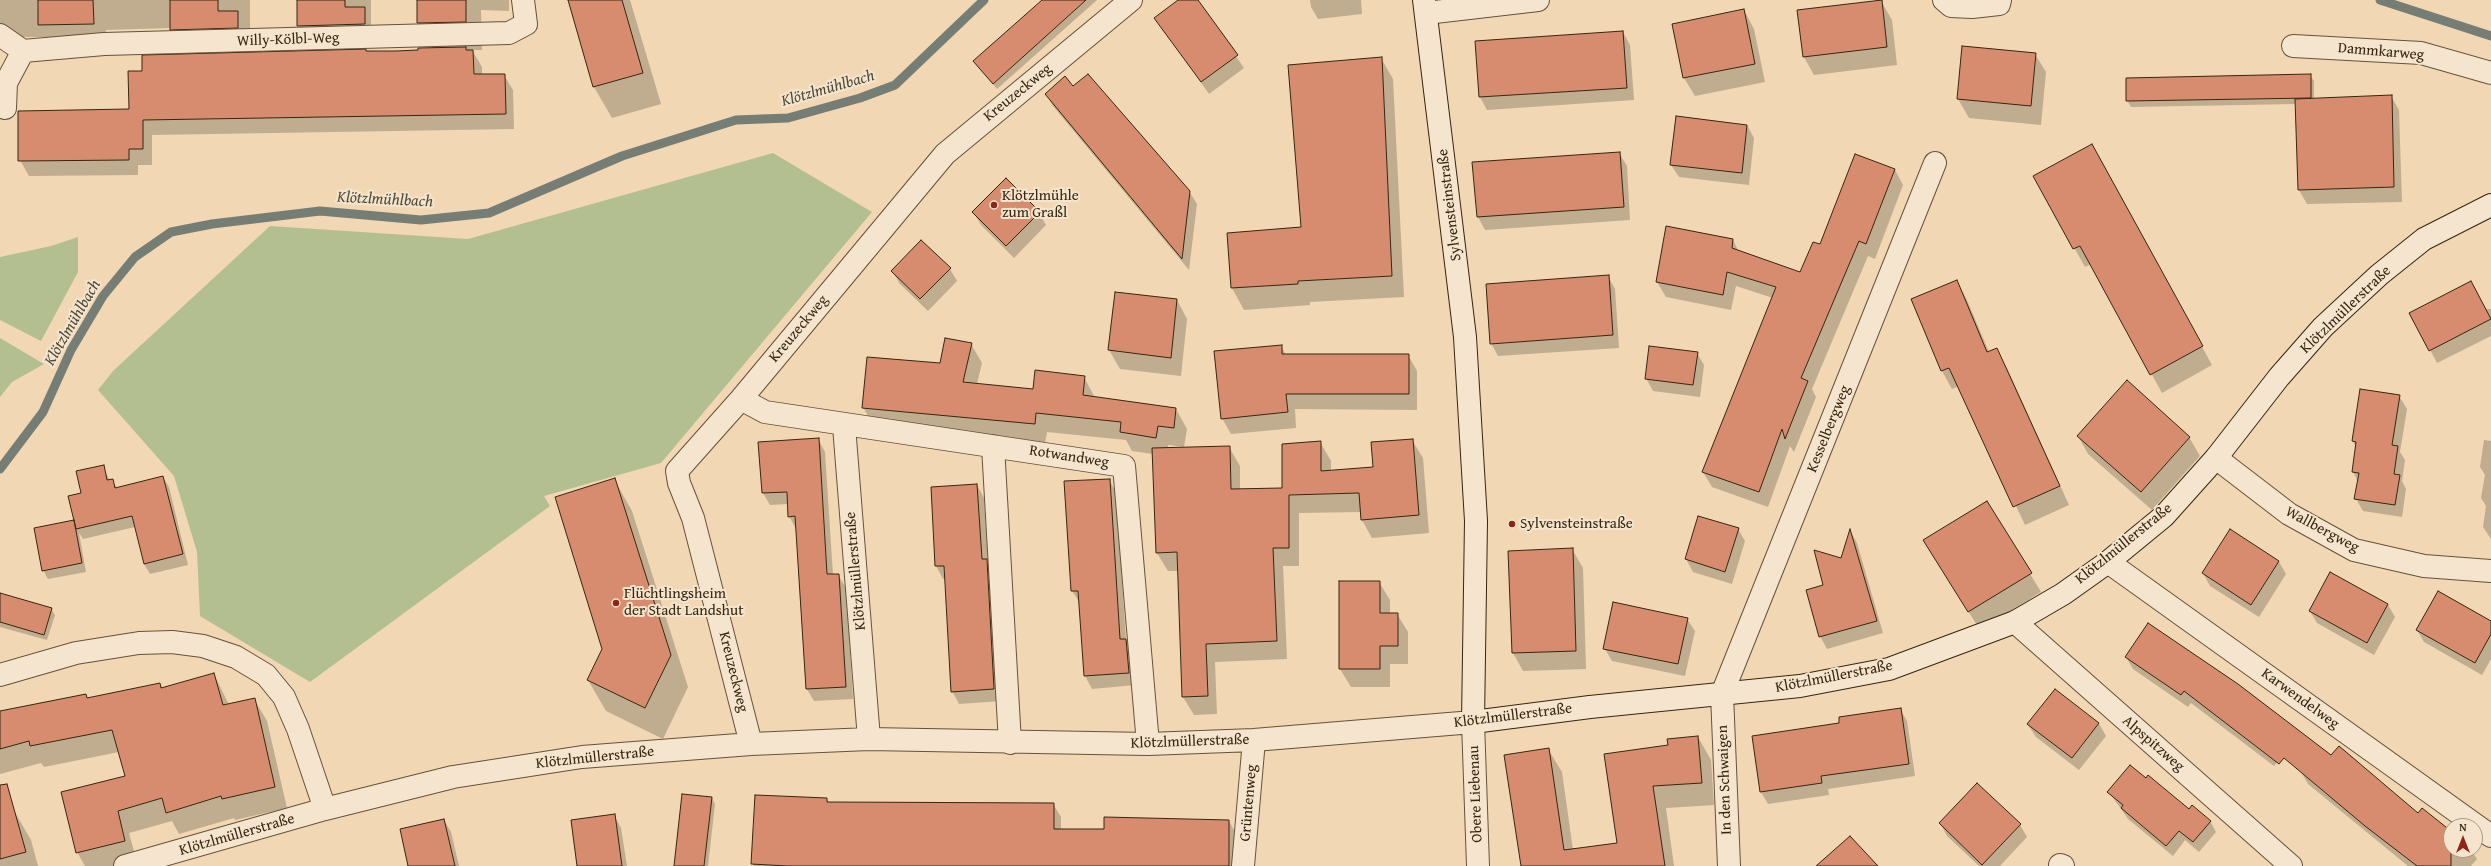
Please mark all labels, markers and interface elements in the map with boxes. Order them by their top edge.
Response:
street label: Willy-Kölbl-Weg [236,29,340,51]
street label: Dammkarweg [2337,39,2425,65]
street label: Kreuzeckweg [980,60,1056,126]
water label: Klötzlmühlbach [779,67,877,111]
street label: Sylvensteinstraße [1434,148,1466,262]
place label: Klötzlmühle zum Graßl [1002,187,1079,222]
water label: Klötzlmühlbach [337,188,433,212]
marker: Klötzlmühle zum Graßl [989,200,999,210]
street label: Klötzlmüllerstraße [2297,262,2395,358]
water label: Klötzlmühlbach [41,277,105,369]
street label: Kreuzeckweg [766,292,832,366]
street label: Kesselbergweg [1803,383,1855,475]
street label: Rotwandweg [1028,442,1110,472]
street label: Klötzlmüllerstraße [2072,500,2176,588]
street label: Wallbergweg [2282,503,2362,557]
street label: Klötzlmüllerstraße [842,511,870,631]
place label: Sylvensteinstraße [1520,515,1633,533]
marker: Sylvensteinstraße [1507,519,1517,529]
place label: Flüchtlingsheim der Stadt Landshut [624,585,743,620]
marker: Flüchtlingsheim der Stadt Landshut [611,598,621,608]
street label: Kreuzeckweg [714,630,752,714]
street label: Klötzlmüllerstraße [1774,657,1894,697]
street label: Karwendelweg [2257,665,2343,733]
street label: Klötzlmüllerstraße [1453,700,1573,732]
street label: Alpspitzweg [2118,712,2188,776]
street label: In den Schwaigen [1714,725,1736,835]
street label: Klötzlmüllerstraße [1130,731,1250,753]
street label: Klötzlmüllerstraße [535,743,655,773]
street label: Obere Liebenau [1465,745,1487,843]
street label: Grüntenweg [1237,764,1261,842]
street label: Klötzlmüllerstraße [177,810,297,860]
north arrow [2443,818,2483,858]
text: N [2459,819,2467,835]

